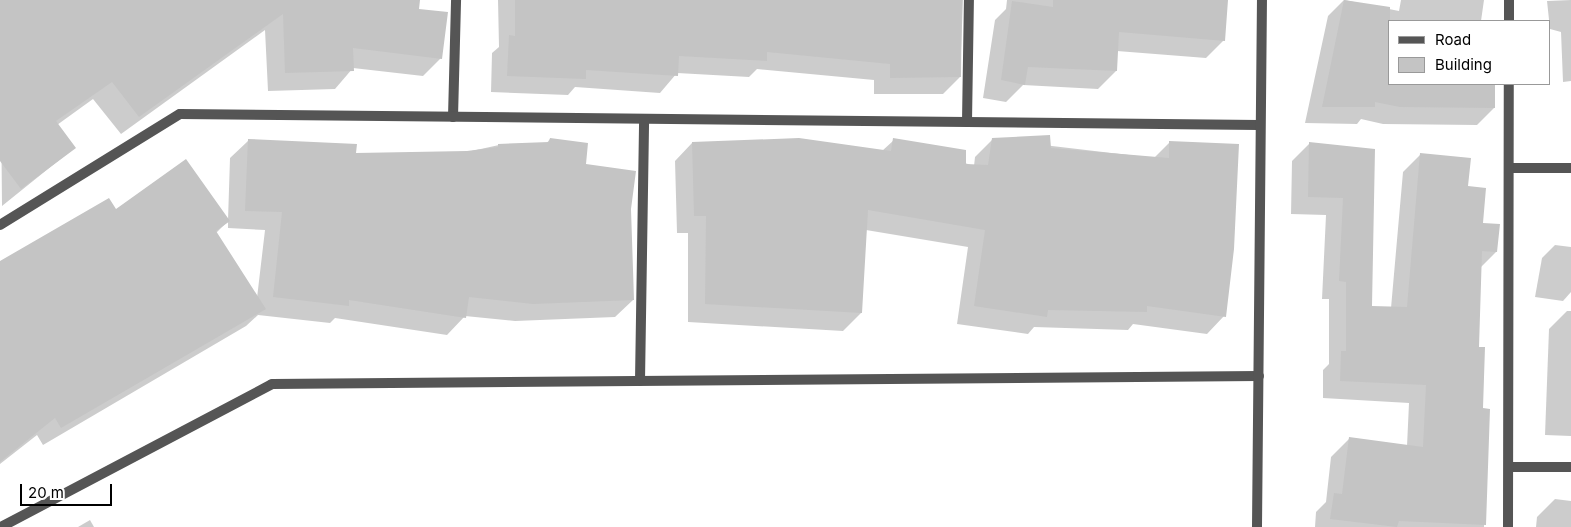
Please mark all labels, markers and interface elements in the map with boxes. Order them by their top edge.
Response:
legend [1388,20,1551,85]
text: Road [1435,30,1471,49]
text: Building [1435,55,1492,74]
scale bar [22,474,115,506]
text: 20 m [28,483,64,502]

